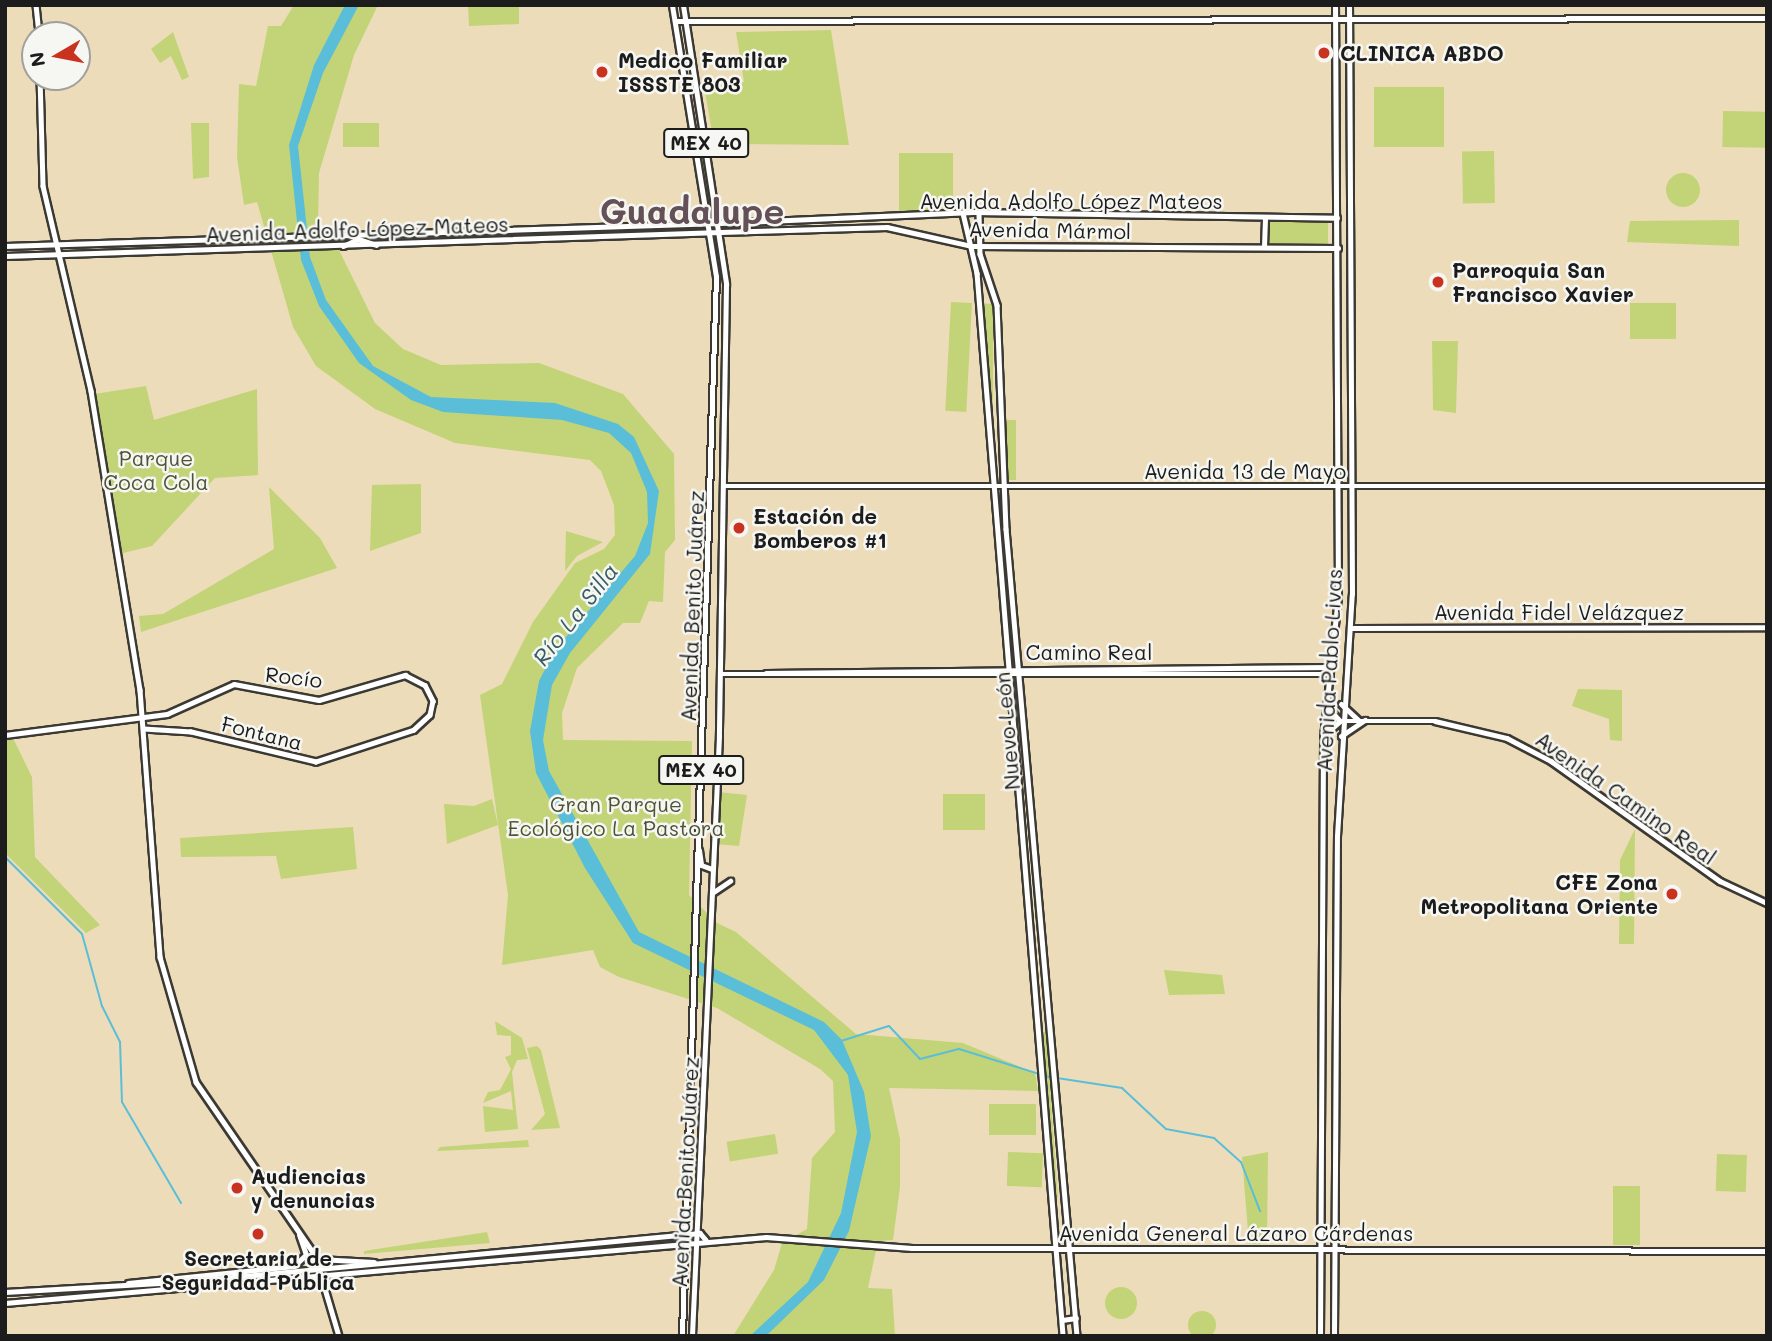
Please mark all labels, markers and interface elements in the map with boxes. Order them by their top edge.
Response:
north arrow [21,21,91,91]
place label: CLINICA ABDO [1340,40,1504,66]
marker: CLINICA ABDO [1314,43,1334,63]
place label: Medico Familiar ISSSTE 803 [618,47,787,97]
text: N [23,50,50,69]
marker: Medico Familiar ISSSTE 803 [592,62,612,82]
road number: MEX 40 [662,127,750,158]
street label: Avenida Adolfo López Mateos [919,188,1223,214]
district label: Guadalupe [600,189,784,231]
street label: Avenida Adolfo López Mateos [205,211,509,247]
street label: Avenida Mármol [969,216,1131,244]
place label: Parroquia San Francisco Xavier [1452,257,1634,307]
marker: Parroquia San Francisco Xavier [1430,274,1446,290]
park label: Parque Coca Cola [103,445,209,495]
street label: Avenida 13 de Mayo [1144,458,1346,484]
street label: Avenida Benito Juárez [675,490,709,722]
place label: Estación de Bomberos #1 [753,503,887,553]
marker: Estación de Bomberos #1 [731,520,747,536]
water label: Río La Silla [526,557,624,671]
street label: Avenida Pablo Livas [1311,568,1347,772]
street label: Avenida Fidel Velázquez [1434,599,1684,625]
street label: Camino Real [1026,639,1152,665]
street label: Rocío [264,661,324,693]
street label: Nuevo León [989,671,1025,791]
street label: Fontana [219,711,305,755]
street label: Avenida Camino Real [1531,726,1721,870]
road number: MEX 40 [657,754,745,786]
park label: Gran Parque Ecológico La Pastora [508,791,724,841]
place label: CFE Zona Metropolitana Oriente [1421,869,1658,919]
marker: CFE Zona Metropolitana Oriente [1664,886,1680,902]
street label: Avenida Benito Juárez [666,1056,704,1288]
place label: Audiencias y denuncias [251,1163,375,1213]
marker: Audiencias y denuncias [229,1180,245,1196]
street label: Avenida General Lázaro Cárdenas [1059,1220,1413,1246]
marker: Secretaria de Seguridad Pública [250,1226,266,1242]
place label: Secretaria de Seguridad Pública [161,1245,355,1295]

